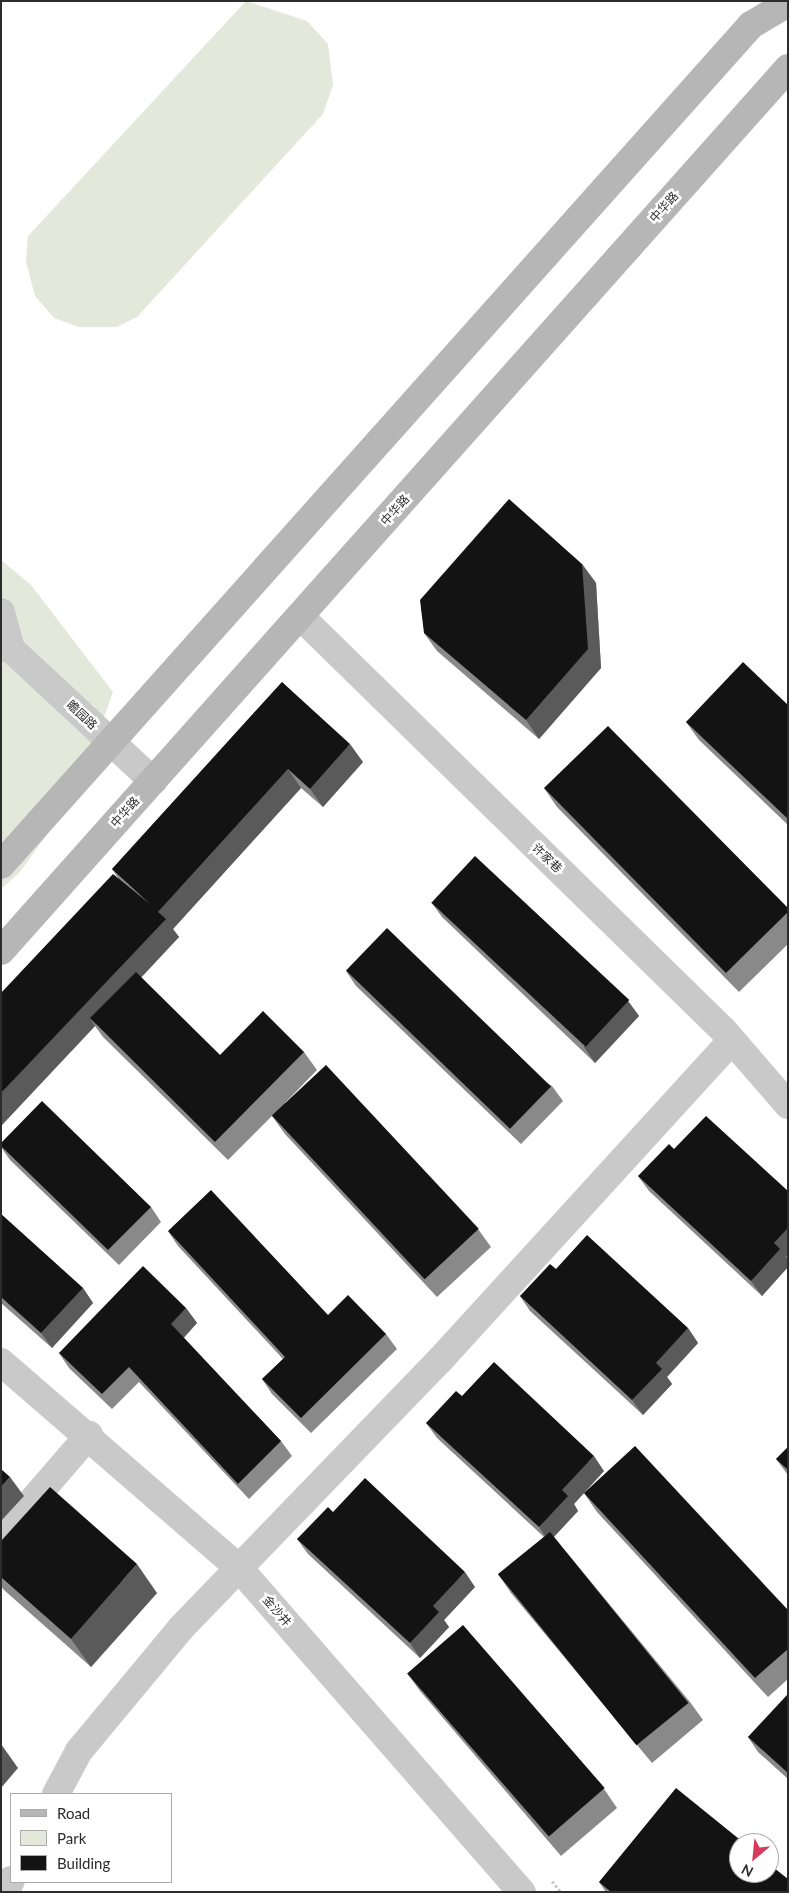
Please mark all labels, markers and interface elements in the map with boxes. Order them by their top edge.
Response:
street label: 中华路 [647,189,681,225]
street label: 中华路 [378,492,412,528]
street label: 瞻园路 [64,697,100,733]
street label: 中华路 [108,794,142,830]
street label: 许家巷 [529,840,565,876]
street label: 金沙井 [260,1593,294,1629]
legend [10,1793,172,1883]
text: Road [57,1804,90,1822]
text: Park [57,1829,86,1847]
north arrow [729,1833,779,1883]
text: Building [57,1854,110,1872]
text: N [738,1861,756,1881]

